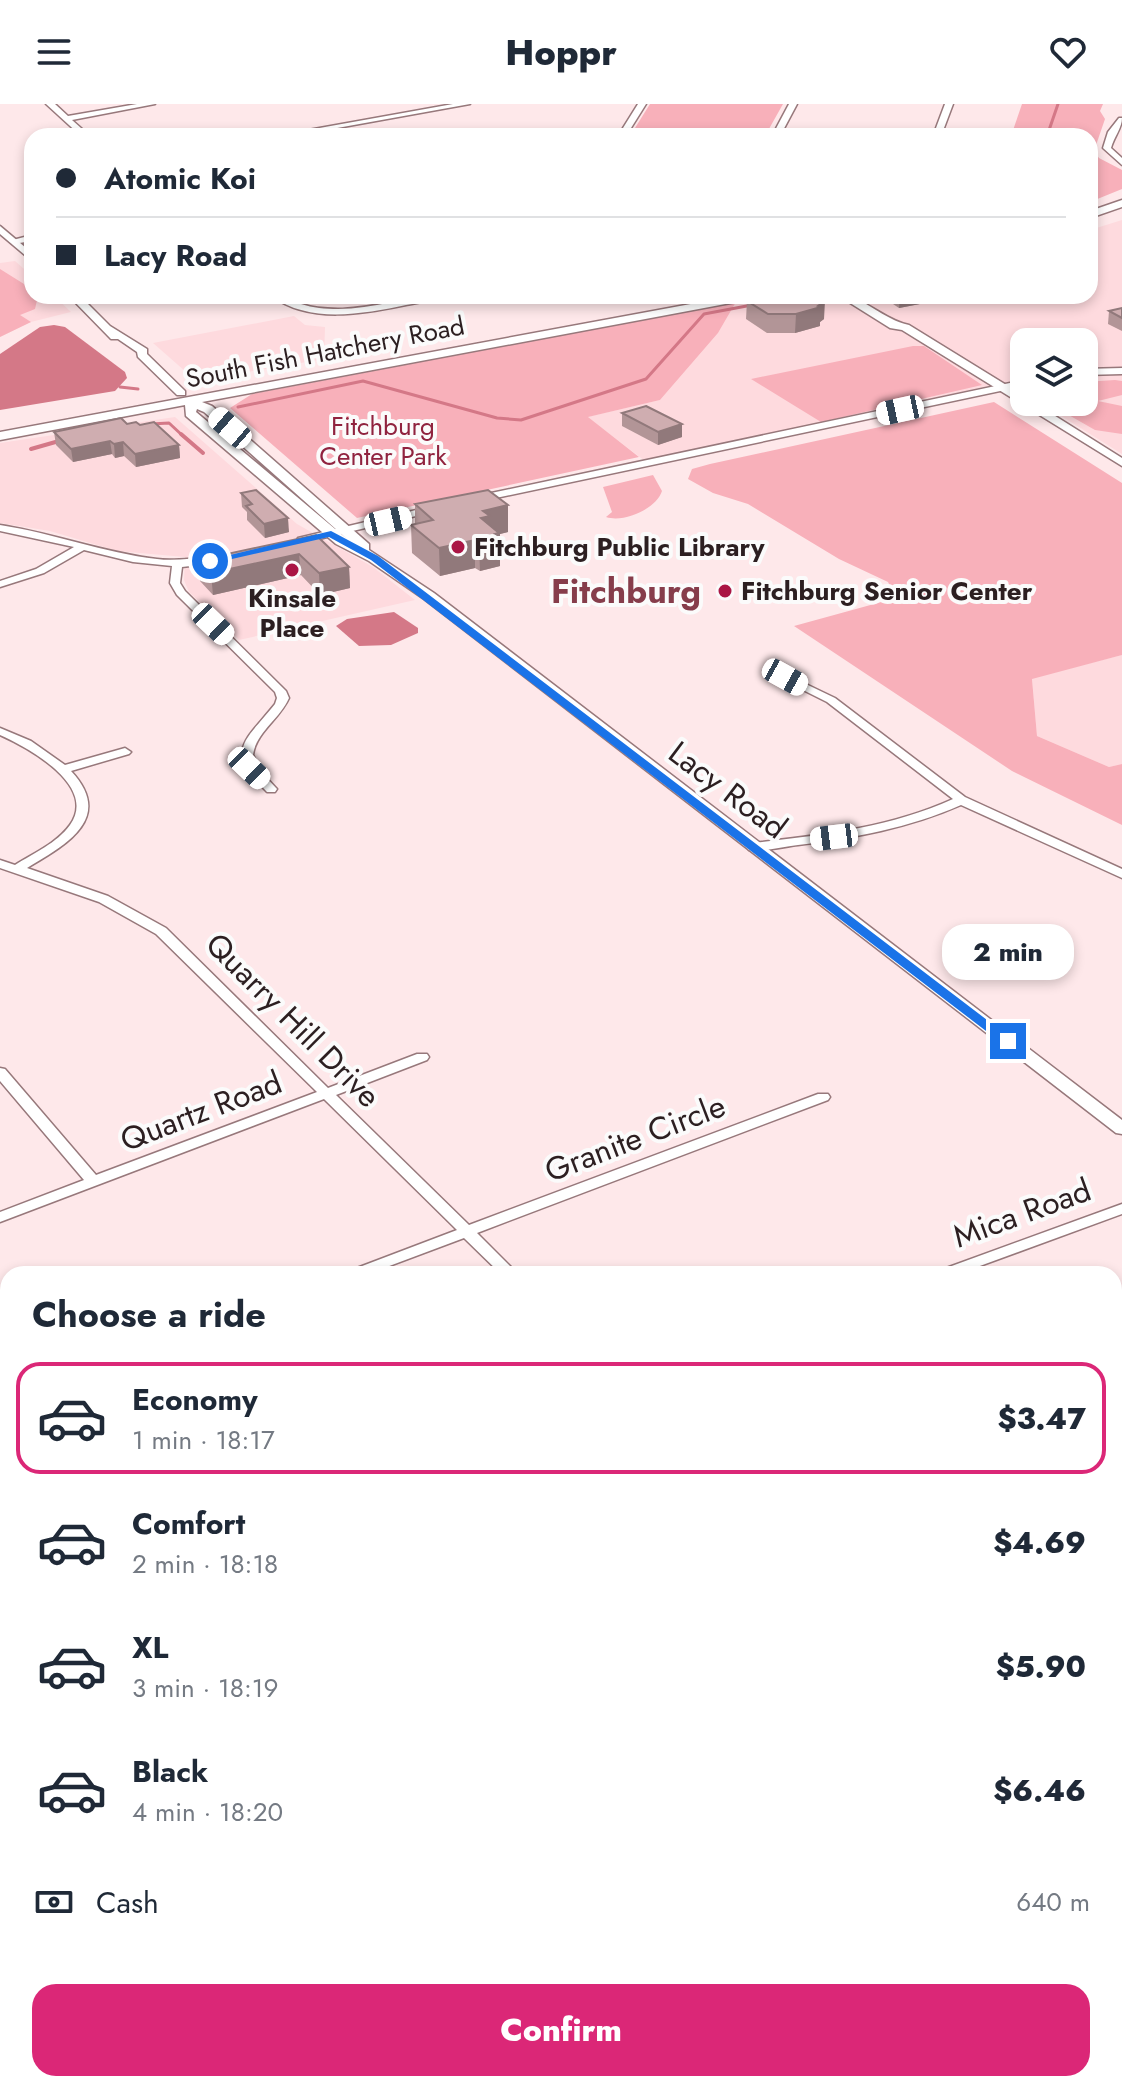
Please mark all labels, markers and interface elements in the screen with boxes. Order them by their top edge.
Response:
text: Hoppr [505,26,617,78]
icon: menu [32,30,76,74]
icon: heart [1046,30,1090,74]
text: Atomic Koi [104,157,256,200]
text: Lacy Road [104,234,247,277]
street label: South Fish Hatchery Road [182,306,468,398]
map controls [1010,328,1098,416]
button: layers [1010,328,1098,416]
car [874,393,926,427]
car [204,403,256,453]
park label: Fitchburg Center Park [319,407,447,475]
car [362,504,414,538]
place label: Fitchburg Public Library [474,528,765,566]
marker: Fitchburg Public Library [449,538,467,556]
route start [192,543,228,579]
marker: Kinsale Place [283,561,301,579]
district label: Fitchburg [551,567,701,616]
place label: Fitchburg Senior Center [741,572,1033,610]
place label: Kinsale Place [248,579,336,647]
marker: Fitchburg Senior Center [716,582,734,600]
car [187,599,239,649]
car [758,655,812,699]
street label: Lacy Road [659,730,797,850]
car [223,743,275,793]
car [809,822,859,852]
street label: Quarry Hill Drive [195,922,391,1118]
callout: 2 min [942,925,1074,981]
text: 2 min [973,933,1043,971]
route end [990,1023,1026,1059]
street label: Quartz Road [114,1059,288,1163]
street label: Granite Circle [538,1082,732,1194]
street label: Mica Road [947,1167,1097,1259]
text: Choose a ride [32,1288,266,1340]
text: Economy [132,1378,258,1421]
icon: car [36,1382,108,1454]
text: $3.47 [998,1397,1086,1440]
text: 1 min · 18:17 [132,1421,275,1459]
text: Comfort [132,1502,245,1545]
icon: car [36,1506,108,1578]
text: $4.69 [993,1521,1086,1564]
text: 2 min · 18:18 [132,1545,278,1583]
text: XL [132,1626,168,1669]
icon: car [36,1630,108,1702]
text: $5.90 [996,1645,1086,1688]
text: 3 min · 18:19 [132,1669,278,1707]
text: Black [132,1750,208,1793]
icon: car [36,1754,108,1826]
text: $6.46 [993,1769,1086,1812]
text: 4 min · 18:20 [132,1793,283,1831]
icon: cash [32,1880,76,1924]
text: Cash [96,1881,159,1924]
text: 640 m [1016,1883,1090,1921]
button: Confirm [32,1984,1090,2076]

